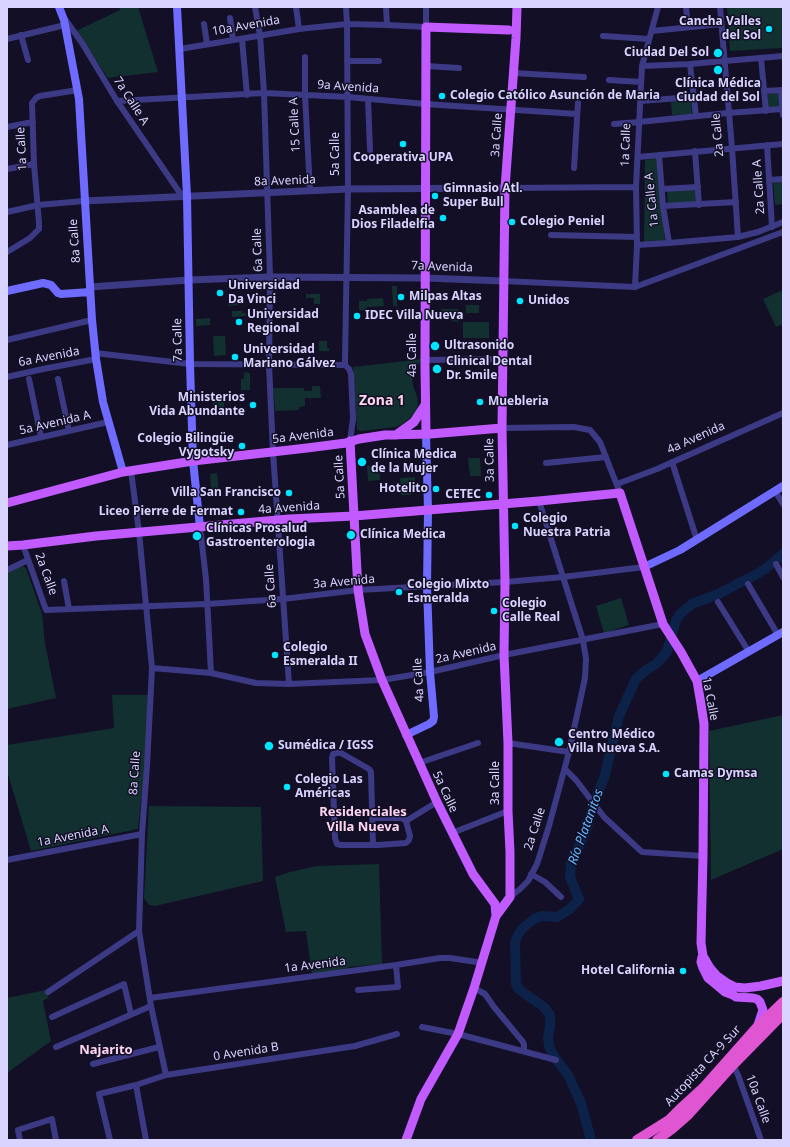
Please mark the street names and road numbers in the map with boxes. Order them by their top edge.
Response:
street label: 10a Avenida [211,13,281,39]
street label: 7a Calle A [110,74,152,128]
street label: 9a Avenida [317,78,379,96]
street label: 15 Calle A [286,97,304,153]
street label: 2a Calle [709,112,727,158]
street label: 3a Calle [488,113,506,157]
street label: 1a Calle [618,123,634,167]
street label: 1a Calle [14,127,30,171]
street label: 5a Calle [329,132,343,176]
street label: 2a Calle A [750,159,768,215]
street label: 1a Calle A [642,172,662,228]
street label: 8a Avenida [254,173,316,189]
street label: 8a Calle [66,219,84,263]
street label: 6a Calle [250,228,266,272]
street label: 7a Avenida [411,259,473,275]
street label: 7a Calle [170,318,186,362]
street label: 4a Calle [406,333,420,377]
street label: 6a Avenida [17,344,81,370]
street label: 5a Avenida A [18,408,92,438]
street label: 4a Avenida [665,419,727,457]
street label: 5a Avenida [271,425,335,447]
street label: 3a Calle [482,438,498,482]
street label: 5a Calle [332,455,348,499]
street label: 4a Avenida [258,499,320,517]
street label: 2a Calle [32,551,60,597]
street label: 6a Calle [262,564,280,608]
street label: 3a Avenida [313,572,375,592]
street label: 2a Avenida [434,639,498,667]
street label: 4a Calle [411,658,427,702]
street label: 1a Calle [699,676,721,722]
street label: 8a Calle [126,751,144,795]
street label: 3a Calle [489,761,503,805]
street label: 5a Calle [429,769,461,815]
street label: 2a Calle [521,806,549,852]
street label: 1a Avenida A [36,822,110,850]
street label: 1a Avenida [283,954,347,976]
street label: Autopista CA-9 Sur [662,1023,744,1109]
street label: 0 Avenida B [212,1040,280,1064]
street label: 10a Calle [743,1073,773,1125]

